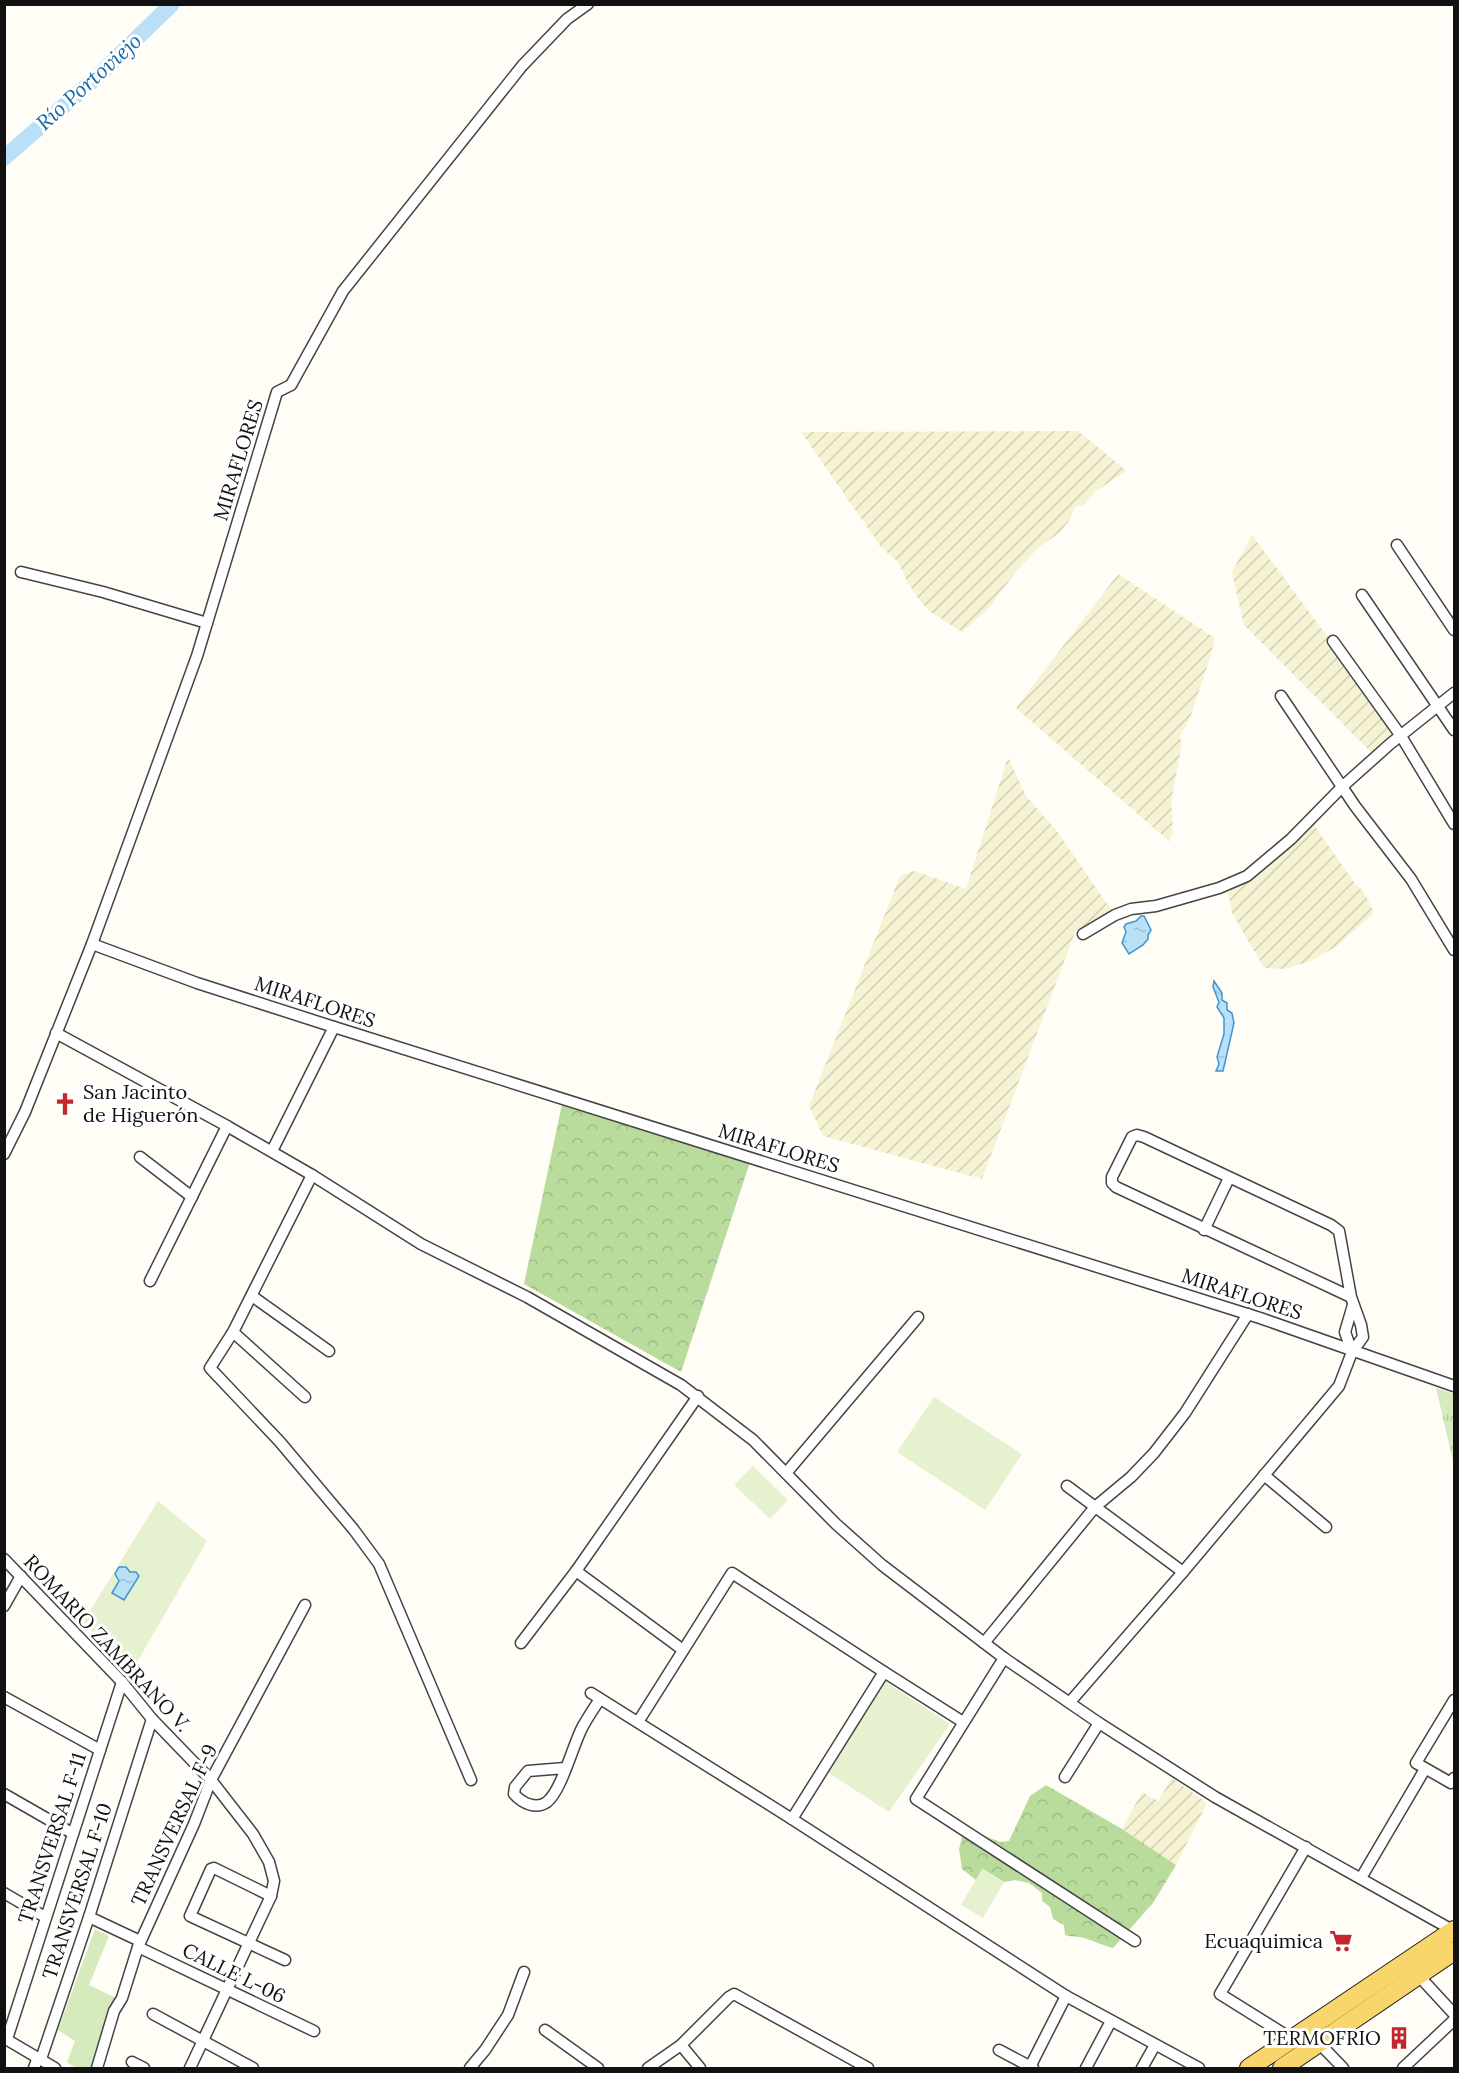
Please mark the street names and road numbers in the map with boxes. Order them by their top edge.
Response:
street label: MIRAFLORES [207,396,268,523]
street label: MIRAFLORES [252,970,379,1033]
street label: MIRAFLORES [716,1117,843,1178]
street label: MIRAFLORES [1179,1262,1306,1325]
street label: ROMARIO ZAMBRANO V. [19,1549,196,1736]
street label: TRANSVERSAL F-9 [125,1740,222,1910]
street label: TRANSVERSAL F-11 [12,1749,91,1927]
street label: TRANSVERSAL F-10 [36,1800,117,1982]
street label: CALLE L-06 [179,1937,290,2008]

